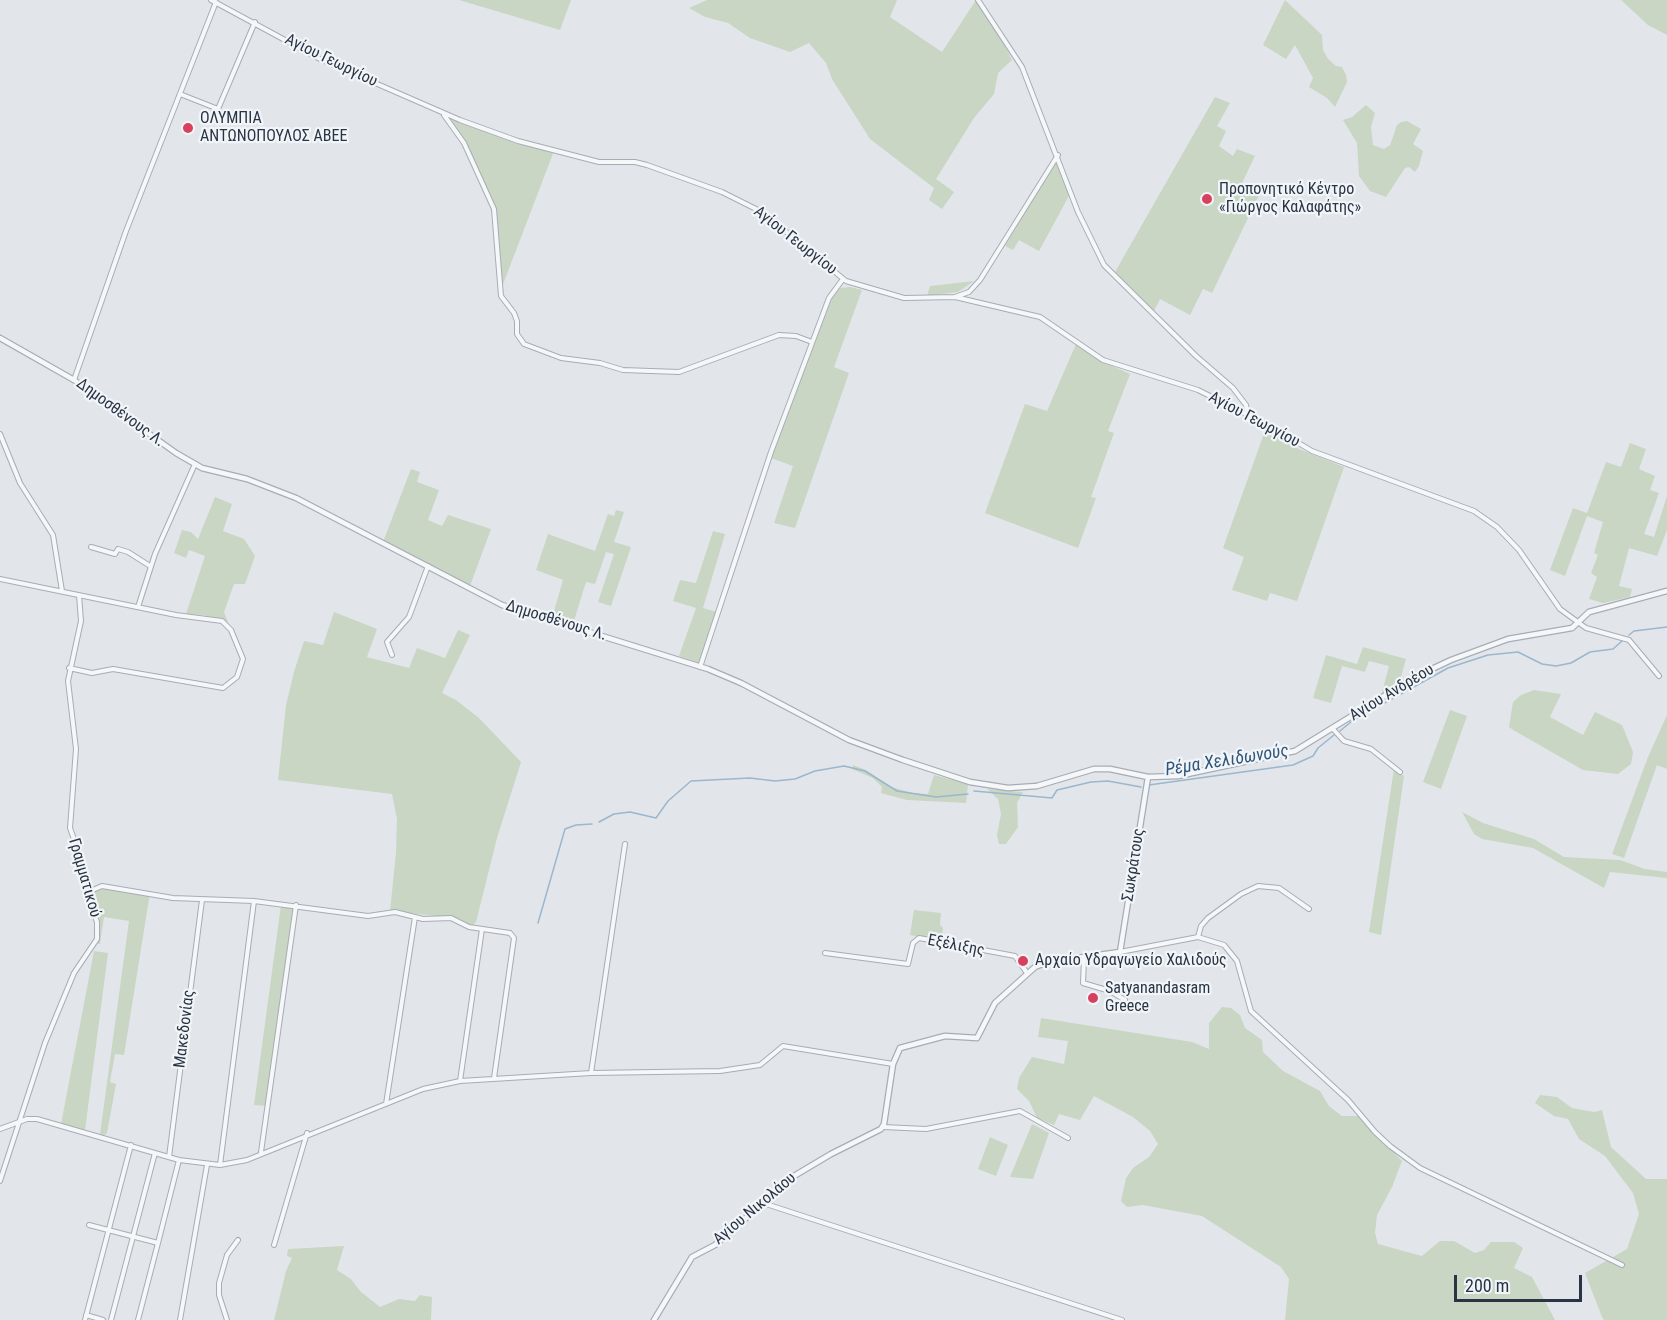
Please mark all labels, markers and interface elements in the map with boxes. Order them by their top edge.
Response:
street label: Αγίου Γεωργίου [282,30,380,92]
place label: ΟΛΥΜΠΙΑ ΑΝΤΩΝΟΠΟΥΛΟΣ ΑΒΕΕ [200,109,347,147]
marker: ΟΛΥΜΠΙΑ ΑΝΤΩΝΟΠΟΥΛΟΣ ΑΒΕΕ [181,121,195,135]
place label: Προπονητικό Κέντρο «Γιώργος Καλαφάτης» [1219,180,1361,218]
marker: Προπονητικό Κέντρο «Γιώργος Καλαφάτης» [1200,192,1214,206]
street label: Αγίου Γεωργίου [749,202,841,280]
street label: Δημοσθένους Λ. [72,375,168,451]
street label: Αγίου Γεωργίου [1205,388,1303,452]
street label: Δημοσθένους Λ. [503,597,609,645]
street label: Αγίου Ανδρέου [1346,660,1438,726]
water label: Ρέμα Χελιδωνούς [1164,741,1290,781]
street label: Σωκράτους [1119,827,1149,903]
street label: Γραμματικού [64,836,104,920]
street label: Εξέλιξης [926,931,986,961]
place label: Αρχαίο Υδραγωγείο Χαλιδούς [1035,951,1227,971]
marker: Αρχαίο Υδραγωγείο Χαλιδούς [1016,954,1030,968]
place label: Satyanandasram Greece [1105,979,1210,1017]
street label: Μακεδονίας [171,989,199,1069]
marker: Satyanandasram Greece [1086,991,1100,1005]
street label: Αγίου Νικολάου [710,1169,800,1249]
scale bar [1457,1263,1584,1301]
text: 200 m [1465,1275,1509,1296]

